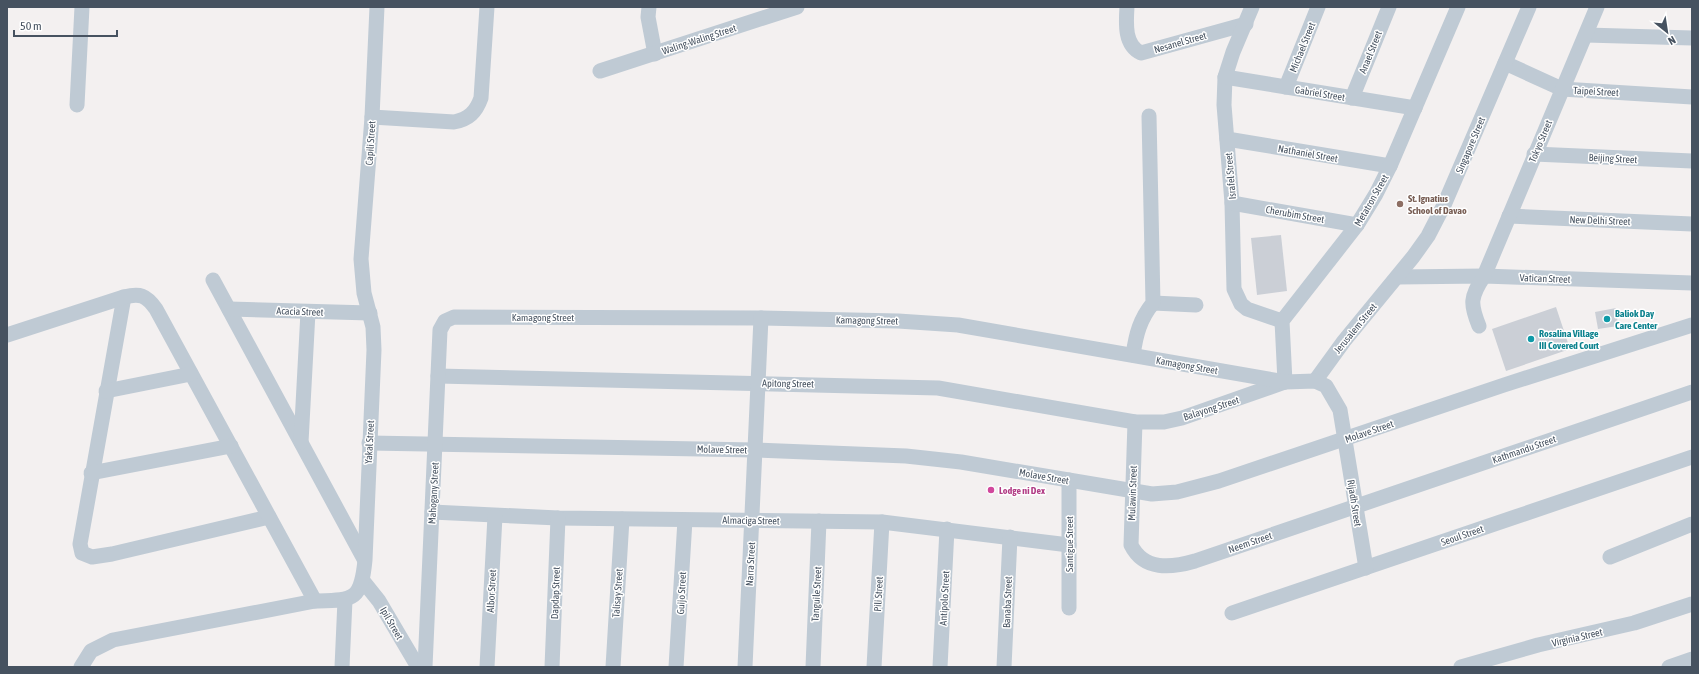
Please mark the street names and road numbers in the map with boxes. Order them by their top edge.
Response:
street label: Michael Street [1287,21,1317,74]
street label: Waling-Waling Street [661,22,738,57]
street label: Anael Street [1357,29,1384,75]
street label: Nesanel Street [1153,30,1208,55]
street label: Gabriel Street [1294,84,1346,103]
street label: Taipei Street [1573,85,1619,98]
street label: Singapore Street [1454,115,1487,175]
street label: Tokyo Street [1527,118,1554,164]
street label: Capili Street [363,120,378,166]
street label: Nathaniel Street [1277,143,1339,164]
street label: Israfel Street [1223,152,1238,200]
street label: Beijing Street [1588,152,1638,165]
street label: Metatron Street [1352,173,1391,228]
street label: Cherubim Street [1265,204,1325,225]
street label: New Delhi Street [1569,214,1631,227]
street label: Vatican Street [1519,272,1571,285]
street label: Jerusalem Street [1332,301,1379,356]
street label: Acacia Street [276,305,324,318]
street label: Kamagong Street [512,312,574,323]
street label: Kamagong Street [836,314,898,327]
street label: Kamagong Street [1155,355,1219,376]
street label: Apitong Street [762,378,814,389]
street label: Balayong Street [1182,394,1240,423]
street label: Molave Street [1343,418,1395,445]
street label: Yakal Street [363,420,376,464]
street label: Kathmandu Street [1491,433,1558,466]
street label: Molave Street [697,444,747,455]
street label: Mahogany Street [426,462,441,524]
street label: Mulawin Street [1126,465,1139,521]
street label: Molave Street [1018,467,1070,486]
street label: Rijadh Street [1345,479,1364,527]
street label: Almaciga Street [722,514,780,527]
street label: Santigue Street [1064,516,1075,572]
street label: Seoul Street [1439,523,1485,548]
street label: Neem Street [1227,530,1274,555]
street label: Narra Street [744,542,757,586]
street label: Tanguile Street [810,566,823,622]
street label: Dapdap Street [549,567,562,619]
street label: Talisay Street [610,568,625,618]
street label: Albor Street [485,569,498,613]
street label: Antipolo Street [938,570,951,626]
street label: Guijo Street [675,571,688,615]
street label: Pili Street [872,576,885,612]
street label: Banaba Street [1001,576,1014,628]
street label: Ipil Street [378,605,405,641]
street label: Virginia Street [1551,626,1604,649]

